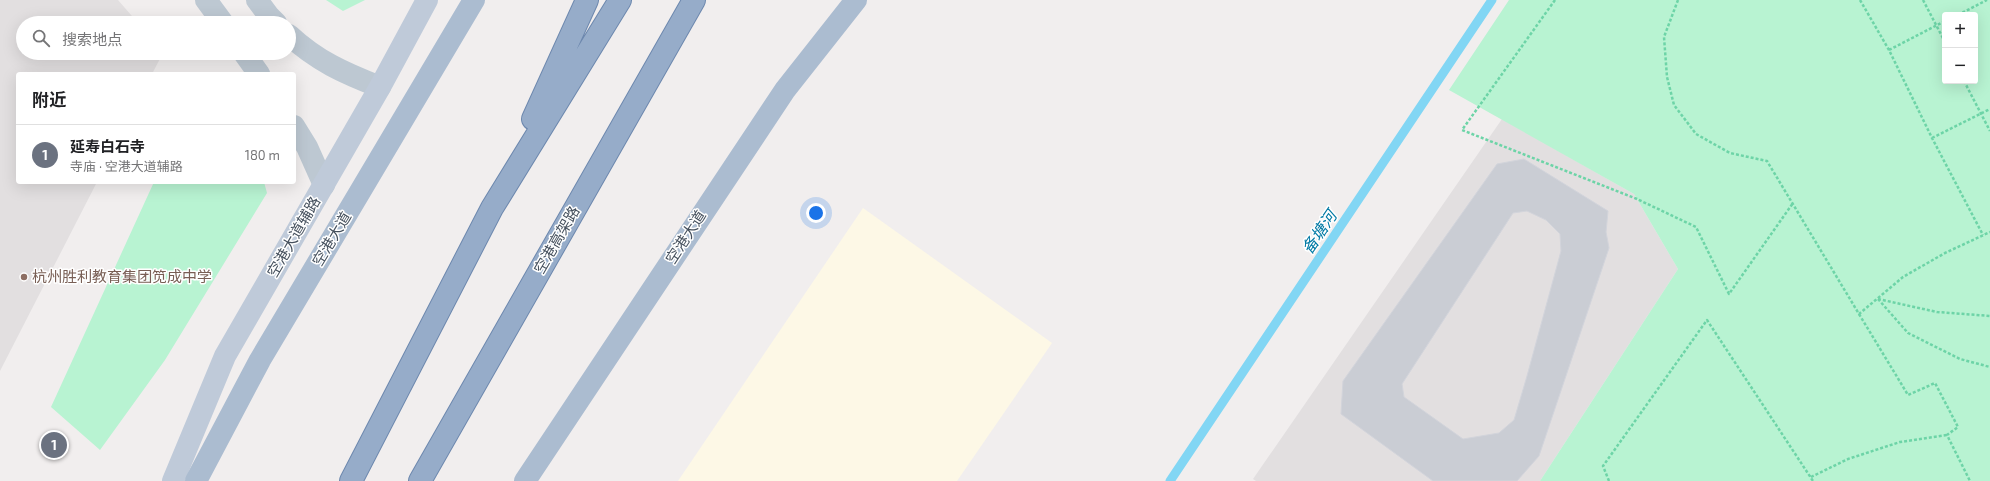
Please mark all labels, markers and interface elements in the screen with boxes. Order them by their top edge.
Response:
map controls [1942,12,1978,84]
button: + [1942,12,1978,48]
search box [16,16,296,60]
icon: search [30,27,52,49]
text: 搜索地点 [62,30,122,48]
button: − [1942,48,1978,84]
text: 附近 [32,89,66,109]
text: 延寿白石寺 [70,137,145,155]
text: 1 [42,147,48,163]
text: 180 m [245,147,280,163]
text: 寺庙 · 空港大道辅路 [70,158,183,174]
street label: 空港大道辅路 [263,193,323,280]
street label: 空港高架路 [530,203,583,276]
your location [806,203,826,223]
water label: 备塘河 [1297,204,1342,257]
street label: 空港大道 [661,206,709,267]
street label: 空港大道 [308,208,354,269]
place label: 杭州胜利教育集团笕成中学 [32,267,212,285]
marker: 杭州胜利教育集团笕成中学 [19,272,29,282]
pin: 1 [41,430,67,460]

